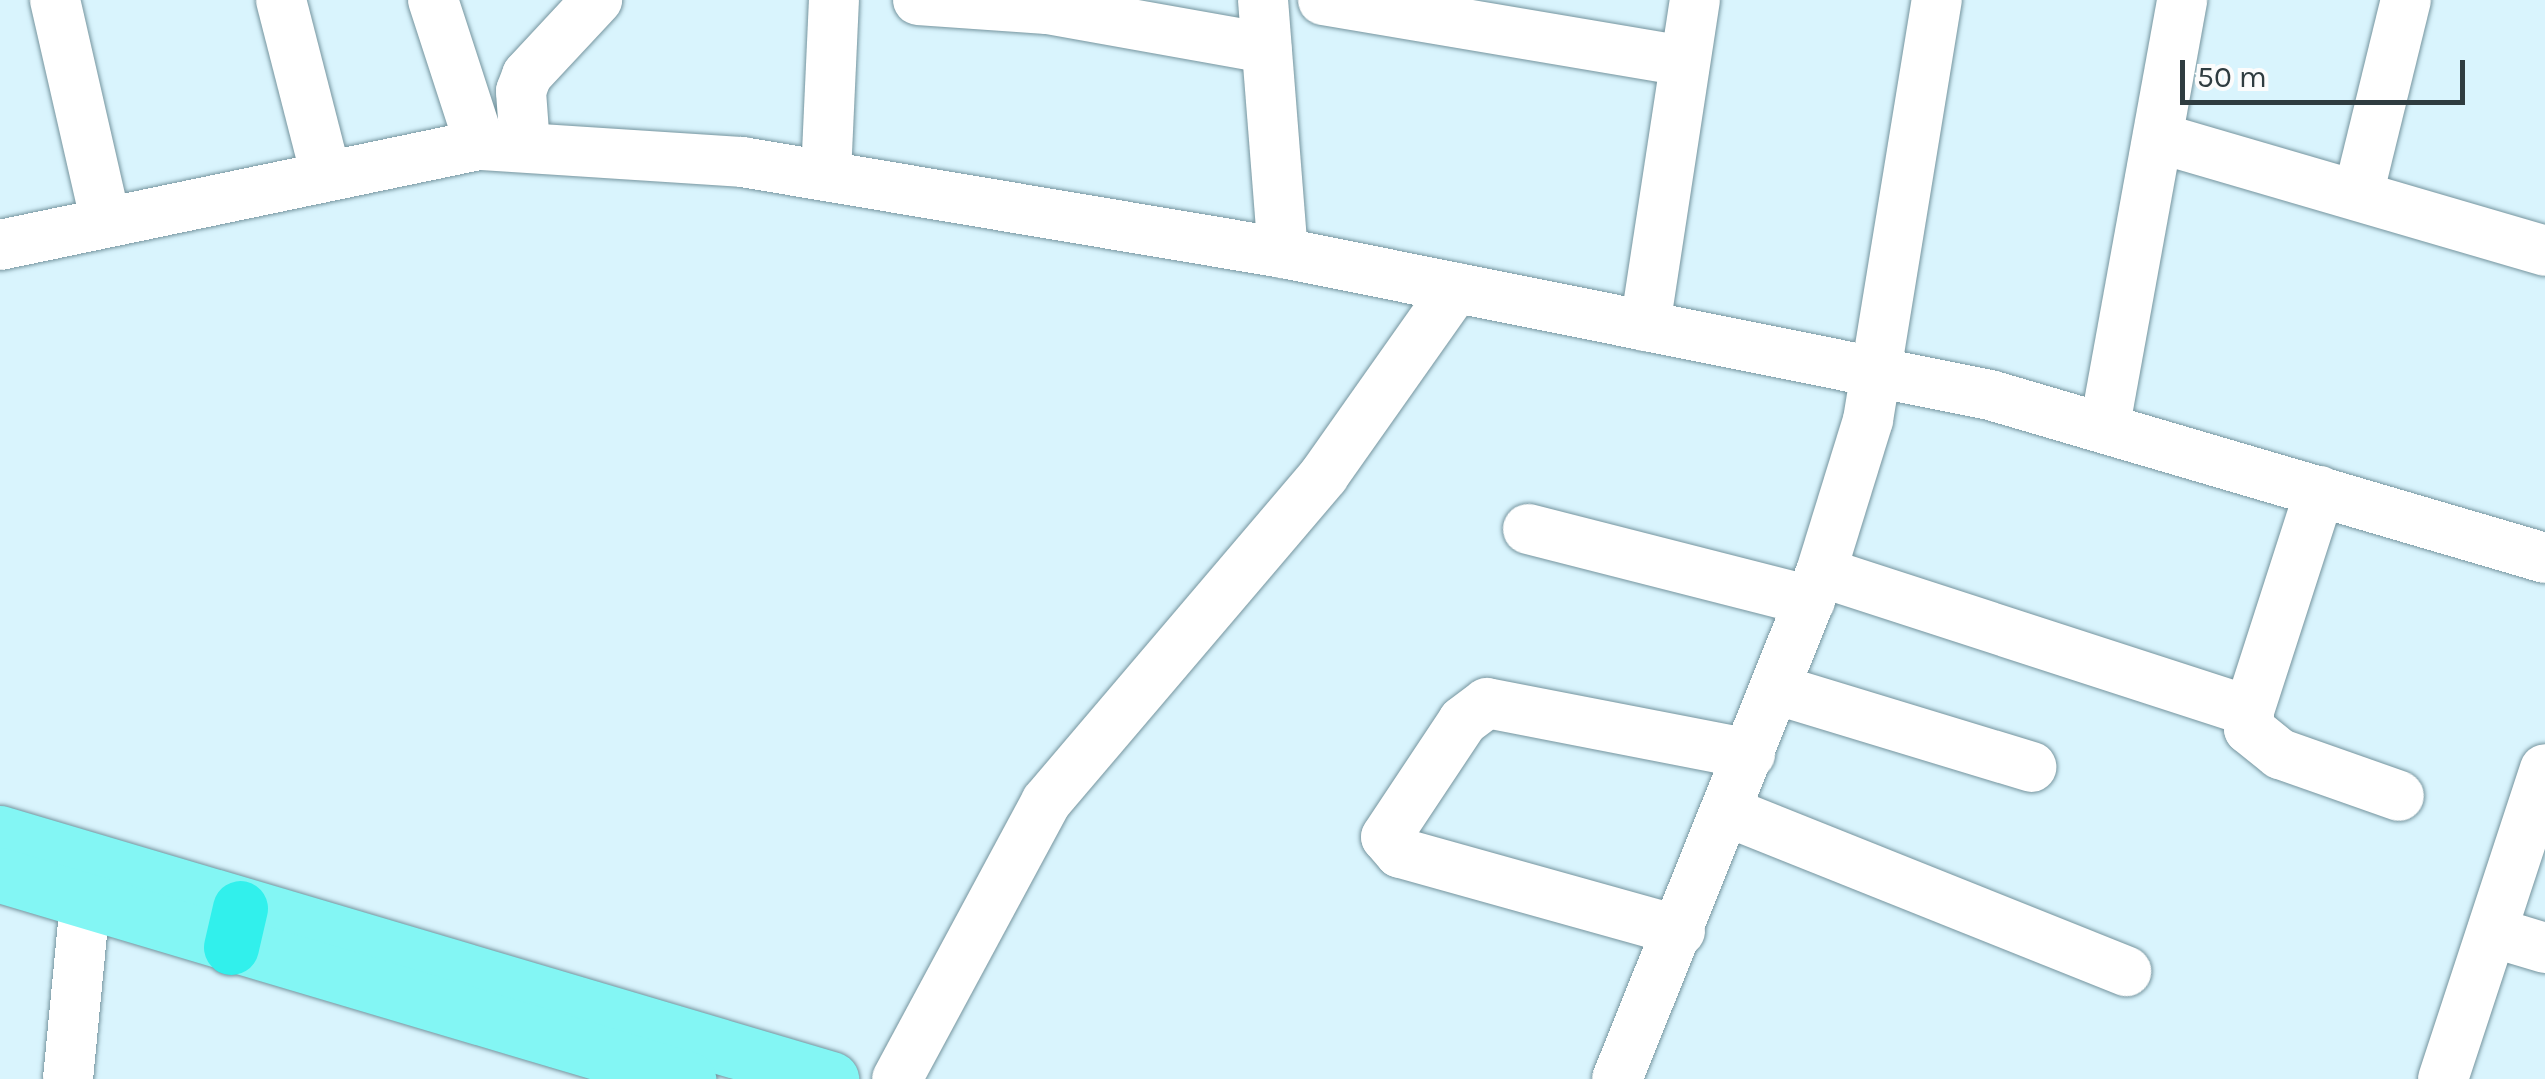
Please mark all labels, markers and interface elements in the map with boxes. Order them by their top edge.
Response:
scale bar [2185,40,2470,102]
text: 50 m [2197,59,2267,95]

